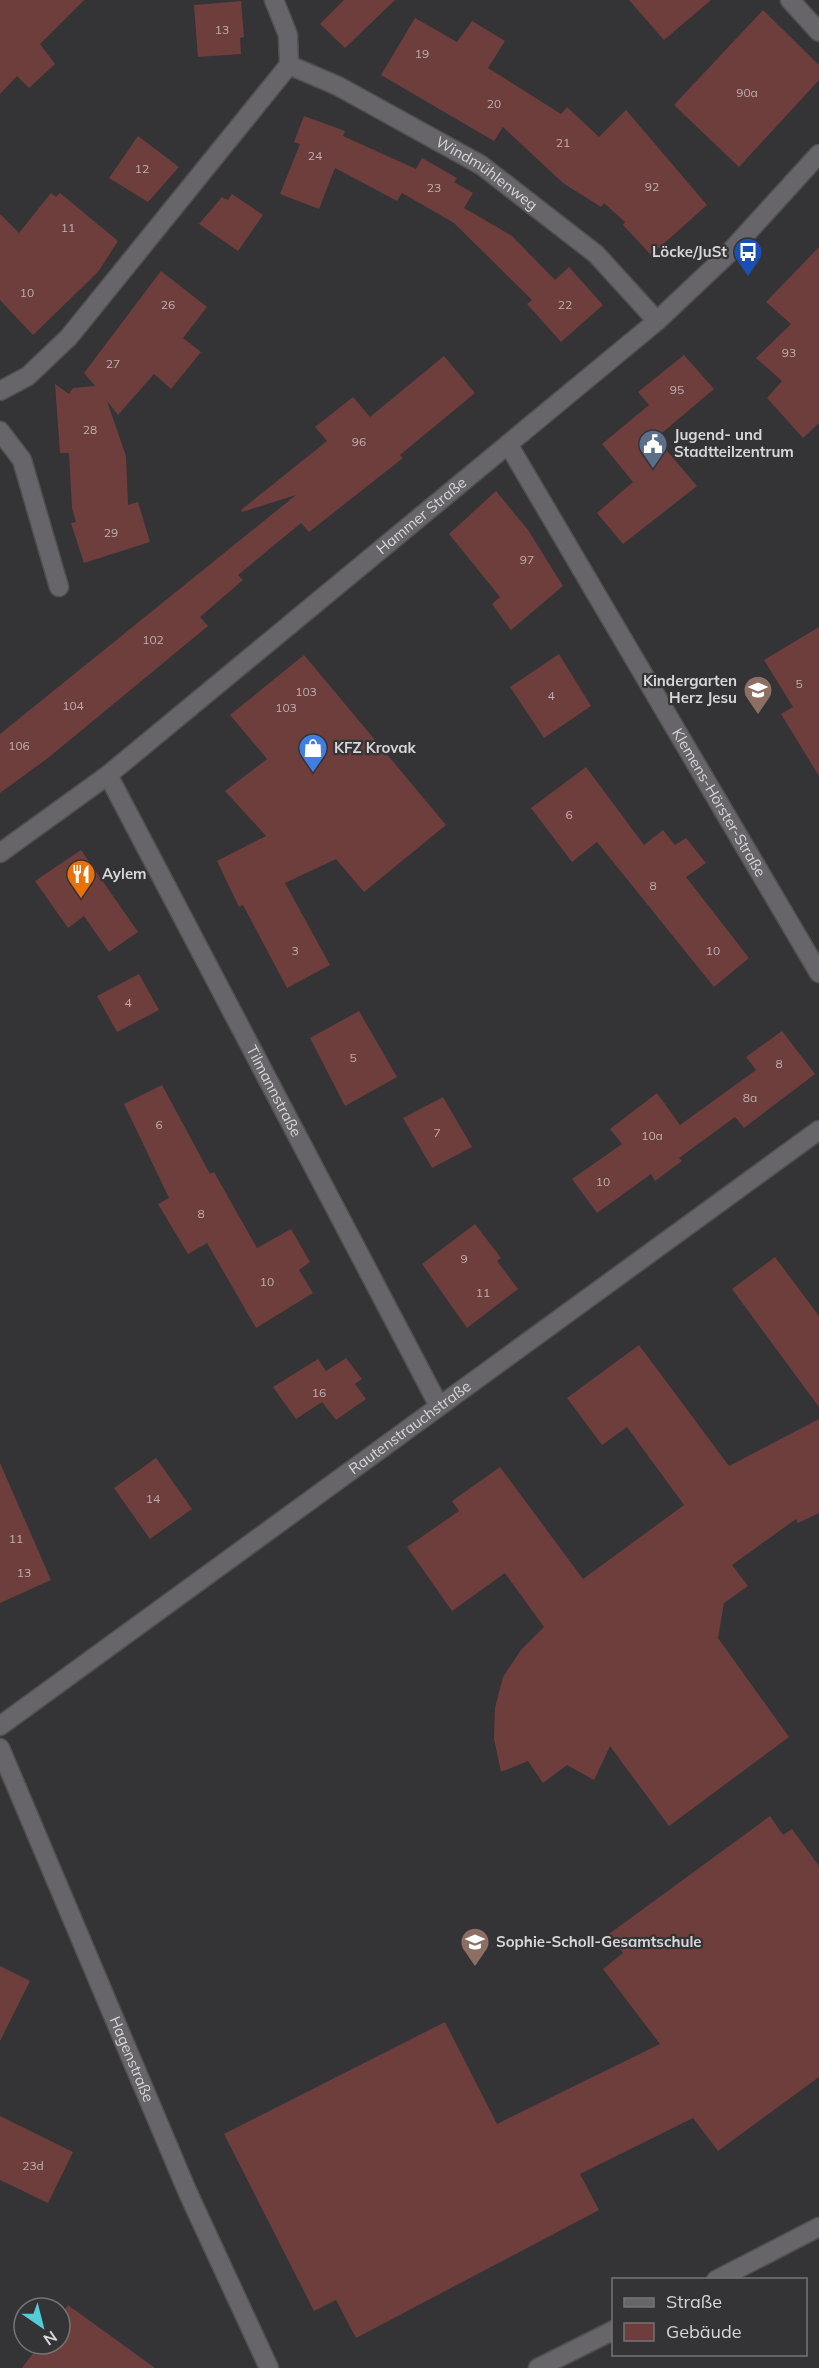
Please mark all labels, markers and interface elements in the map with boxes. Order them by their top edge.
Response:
house number: 13 [215,22,229,37]
house number: 19 [415,46,429,61]
house number: 90a [736,85,758,100]
house number: 20 [487,96,501,111]
street label: Windmühlenweg [433,132,542,214]
house number: 21 [556,135,570,150]
house number: 24 [308,148,322,163]
house number: 12 [135,161,149,176]
house number: 92 [645,179,659,194]
house number: 23 [427,180,441,195]
house number: 11 [61,220,75,235]
bus stop icon: Löcke/JuSt [732,236,764,278]
place label: Löcke/JuSt [652,242,727,261]
house number: 10 [20,285,34,300]
house number: 26 [161,297,175,312]
house number: 22 [558,297,572,312]
house number: 93 [782,345,796,360]
house number: 27 [106,356,120,371]
house number: 95 [670,382,684,397]
house number: 28 [83,422,97,437]
place label: Jugend- und Stadtteilzentrum [674,425,794,461]
public building icon: Jugend- und Stadtteilzentrum [637,428,669,470]
house number: 96 [352,434,366,449]
street label: Hammer Straße [372,473,470,558]
house number: 29 [104,525,118,540]
house number: 97 [520,552,534,567]
house number: 102 [142,632,164,647]
place label: Kindergarten Herz Jesu [643,671,737,707]
school or university icon: Kindergarten Herz Jesu [742,674,774,716]
house number: 5 [795,676,803,691]
house number: 103 [295,684,317,699]
house number: 4 [547,688,555,703]
house number: 104 [62,698,84,713]
house number: 103 [275,700,297,715]
street label: Klemens-Hörster-Straße [668,725,770,880]
shop icon: KFZ Krovak [297,732,329,774]
house number: 106 [8,738,30,753]
place label: KFZ Krovak [334,738,416,757]
house number: 6 [565,807,573,822]
restaurant icon: Aylem [65,858,97,900]
place label: Aylem [102,864,147,883]
house number: 8 [649,878,657,893]
house number: 3 [291,943,299,958]
house number: 10 [706,943,720,958]
house number: 4 [124,995,132,1010]
street label: Tilmannstraße [242,1042,306,1140]
house number: 5 [349,1050,357,1065]
house number: 8 [775,1056,783,1071]
house number: 8a [743,1090,757,1105]
house number: 6 [155,1117,163,1132]
house number: 7 [433,1125,441,1140]
house number: 10a [641,1128,663,1143]
house number: 10 [596,1174,610,1189]
house number: 8 [197,1206,205,1221]
house number: 9 [460,1251,468,1266]
house number: 10 [260,1274,274,1289]
house number: 11 [476,1285,490,1300]
street label: Rautenstrauchstraße [345,1376,475,1478]
house number: 16 [312,1385,326,1400]
house number: 14 [146,1491,160,1506]
house number: 11 [9,1531,23,1546]
house number: 13 [17,1565,31,1580]
school or university icon: Sophie-Scholl-Gesamtschule [459,1926,491,1968]
place label: Sophie-Scholl-Gesamtschule [496,1932,702,1951]
street label: Hagenstraße [105,2013,159,2105]
house number: 23d [22,2158,44,2173]
legend [612,2278,807,2356]
text: Straße [666,2290,722,2313]
north arrow [12,2296,72,2356]
text: Gebäude [666,2320,742,2343]
text: N [40,2327,61,2350]

